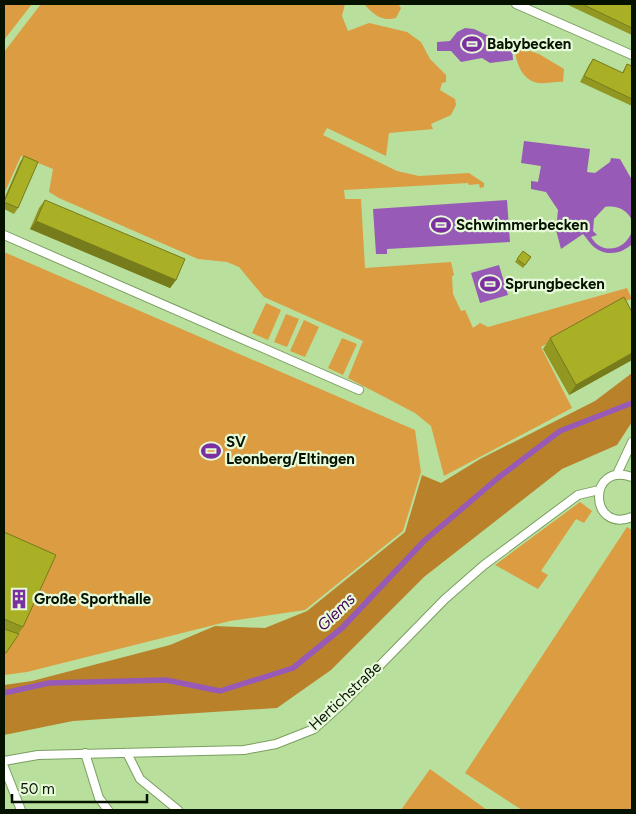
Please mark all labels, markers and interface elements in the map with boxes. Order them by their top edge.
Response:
sports icon: Babybecken [461,33,483,55]
place label: Babybecken [487,35,571,53]
sports icon: Schwimmerbecken [430,214,452,236]
place label: Schwimmerbecken [456,216,588,234]
sports icon: Sprungbecken [479,273,501,295]
place label: Sprungbecken [505,275,605,293]
place label: SV Leonberg/Eltingen [226,433,355,468]
sports icon: SV Leonberg/Eltingen [200,440,222,462]
building icon: Große Sporthalle [8,588,30,610]
water label: Glems [313,589,359,635]
place label: Große Sporthalle [34,590,152,608]
street label: Hertichstraße [305,658,385,734]
scale bar [12,772,148,804]
text: 50 m [20,780,55,798]

